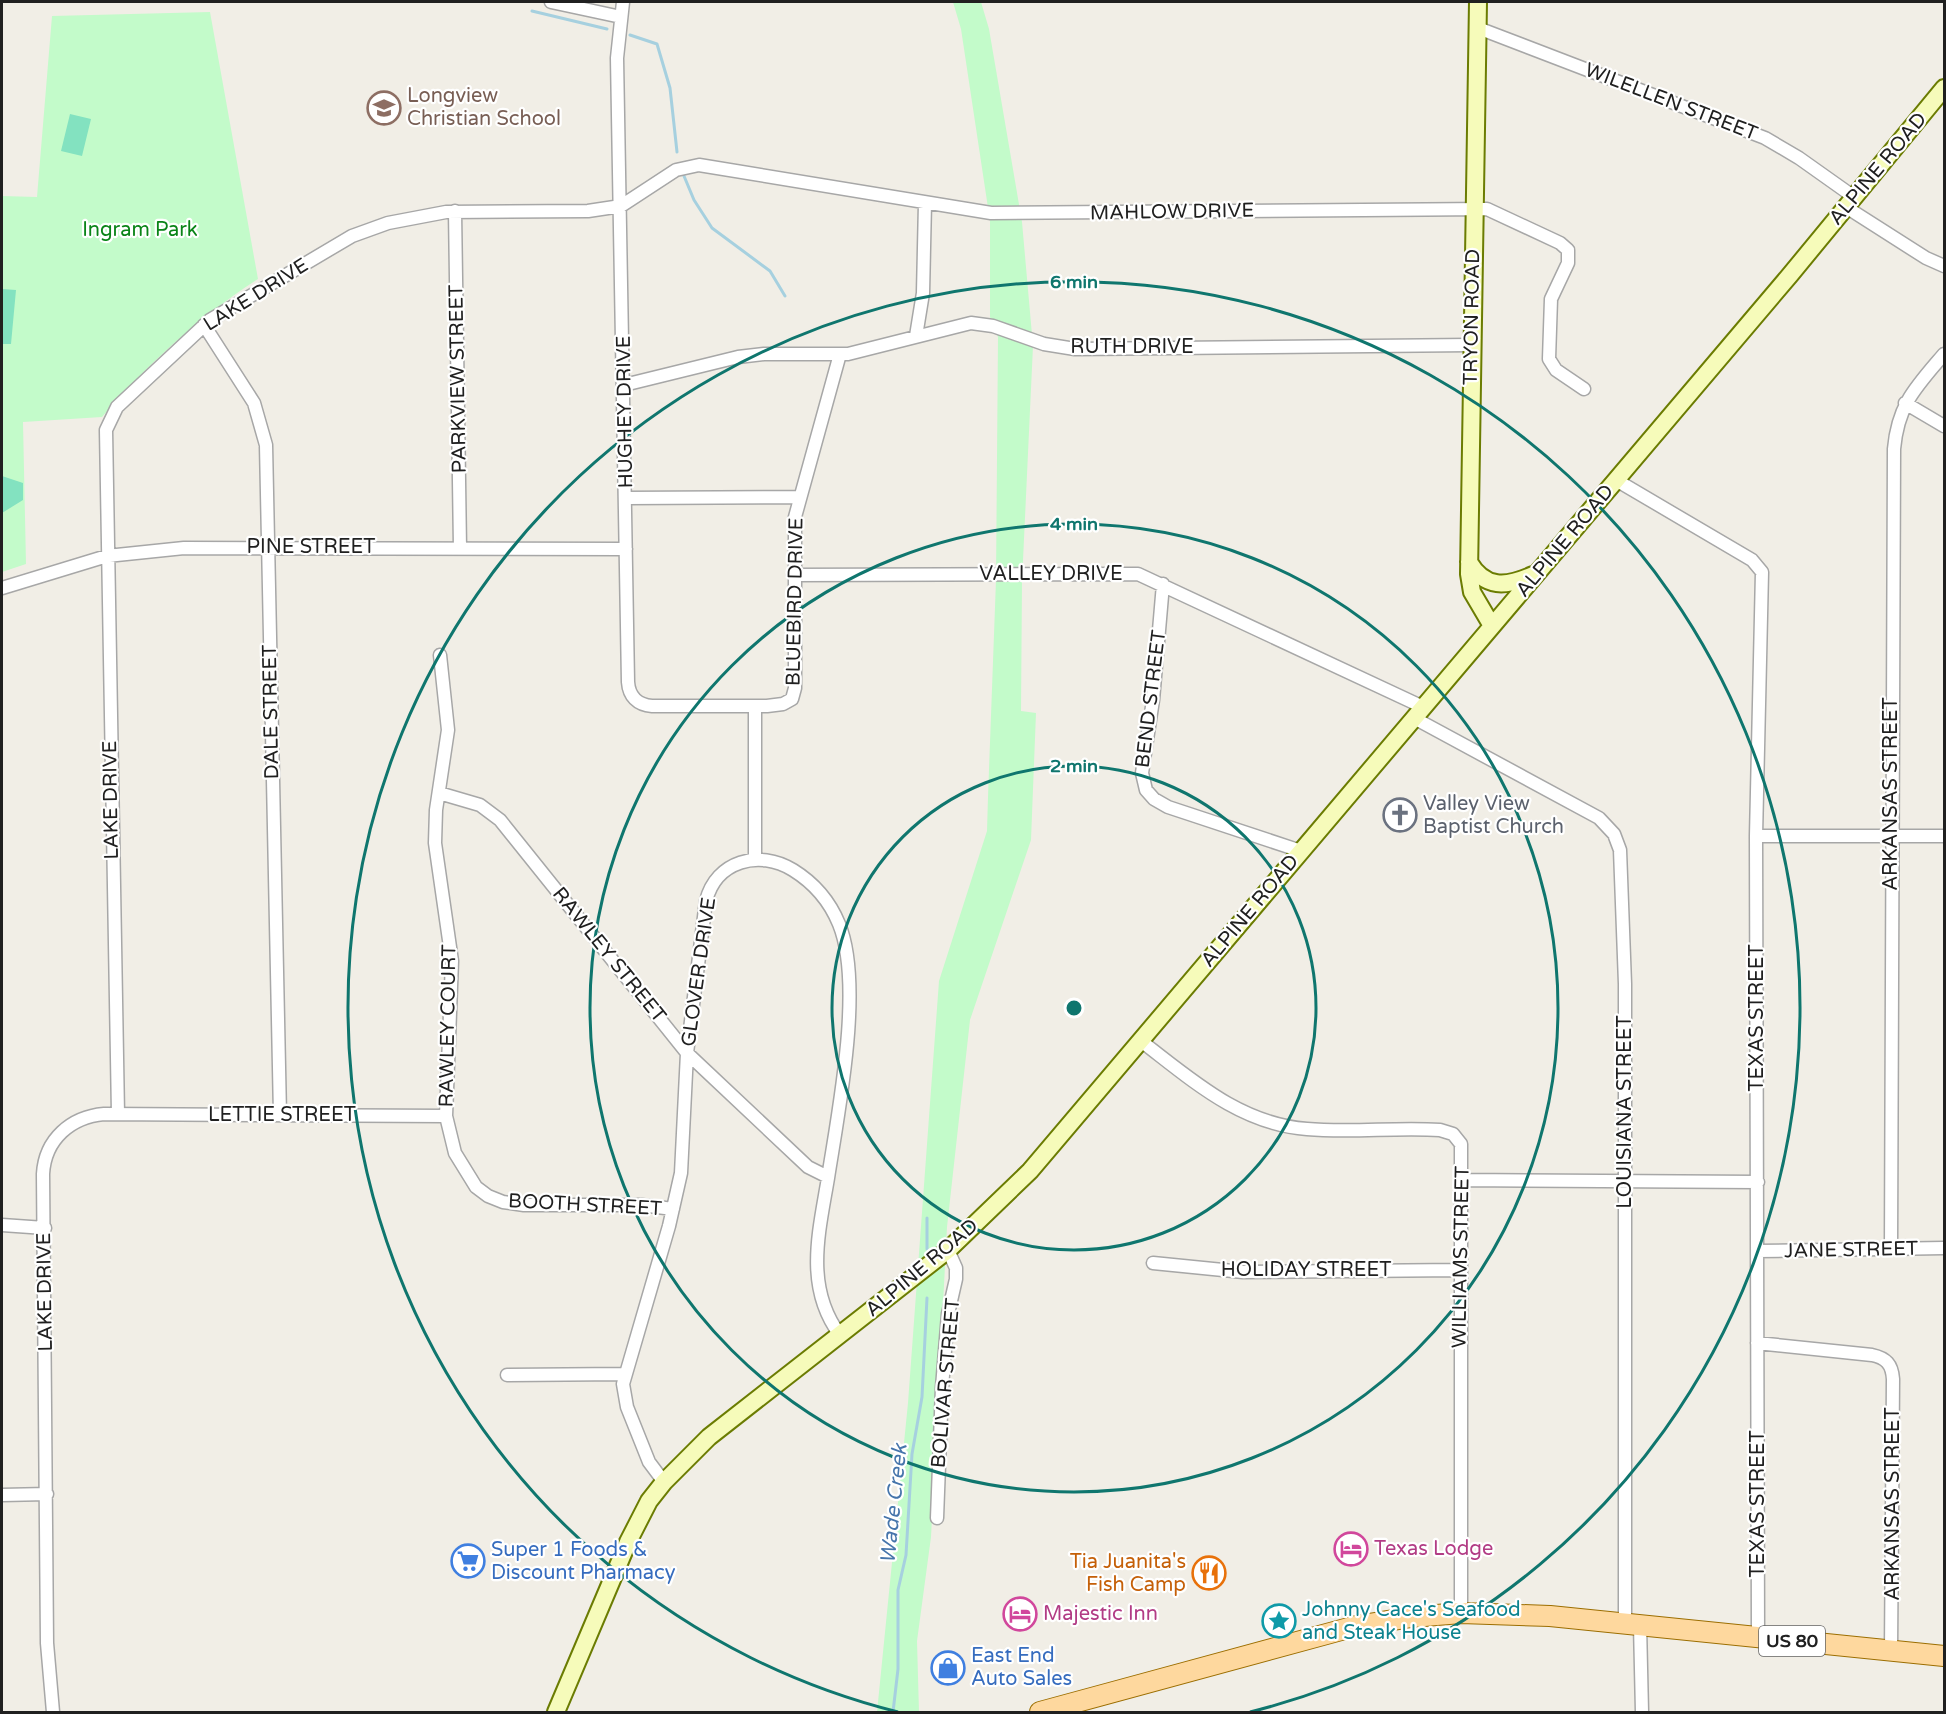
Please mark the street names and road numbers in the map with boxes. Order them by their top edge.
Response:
street label: WILELLEN STREET [1581,58,1761,146]
street label: ALPINE ROAD [1824,108,1932,230]
street label: MAHLOW DRIVE [1090,199,1254,225]
street label: TRYON ROAD [1459,249,1485,385]
street label: LAKE DRIVE [199,253,313,337]
street label: PARKVIEW STREET [444,285,472,473]
street label: HUGHEY DRIVE [612,335,638,489]
street label: RUTH DRIVE [1070,335,1194,359]
street label: ALPINE ROAD [1511,480,1619,602]
street label: BLUEBIRD DRIVE [782,518,808,686]
street label: PINE STREET [247,535,375,559]
street label: VALLEY DRIVE [979,562,1123,586]
street label: BEND STREET [1131,629,1171,769]
street label: DALE STREET [258,644,284,780]
street label: ARKANSAS STREET [1879,697,1903,891]
street label: LAKE DRIVE [98,740,124,860]
street label: ALPINE ROAD [1196,850,1304,972]
street label: RAWLEY STREET [547,882,671,1028]
street label: GLOVER DRIVE [677,896,721,1048]
street label: RAWLEY COURT [435,944,461,1108]
street label: TEXAS STREET [1745,944,1769,1092]
street label: LOUISIANA STREET [1613,1015,1637,1209]
street label: LETTIE STREET [208,1103,356,1127]
street label: WILLIAMS STREET [1447,1166,1475,1348]
street label: BOOTH STREET [507,1189,663,1221]
street label: ALPINE ROAD [861,1214,983,1322]
street label: LAKE DRIVE [32,1232,58,1352]
street label: JANE STREET [1784,1237,1918,1263]
street label: HOLIDAY STREET [1221,1258,1391,1282]
street label: BOLIVAR STREET [927,1297,965,1469]
street label: ARKANSAS STREET [1881,1407,1905,1601]
street label: TEXAS STREET [1746,1430,1770,1578]
road number: US 80 [1759,1626,1825,1656]

